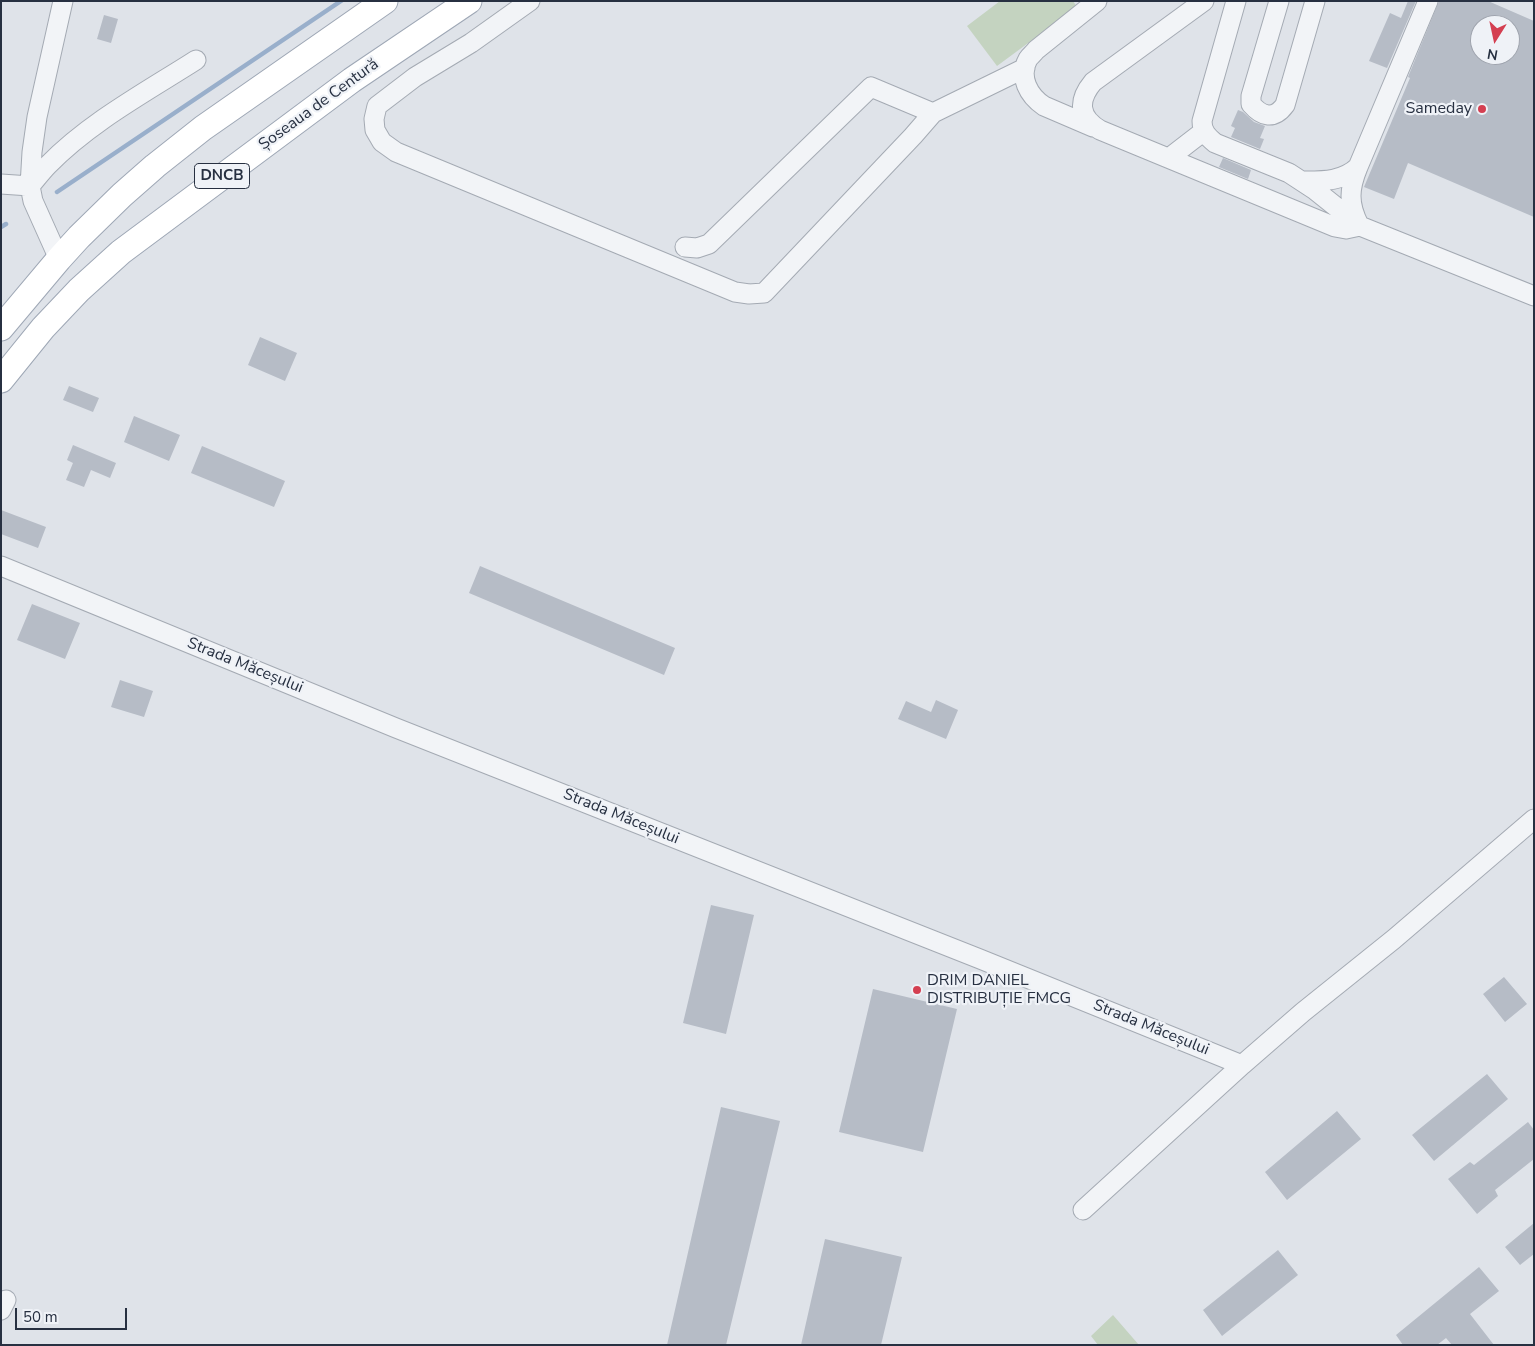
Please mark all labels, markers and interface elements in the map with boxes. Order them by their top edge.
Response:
north arrow [1470,15,1520,65]
text: N [1486,44,1499,65]
street label: Șoseaua de Centură [255,55,383,155]
place label: Sameday [1406,99,1472,119]
marker: Sameday [1476,103,1488,115]
road number: DNCB [194,164,250,188]
street label: Strada Măceșului [184,634,306,698]
street label: Strada Măceșului [560,785,682,849]
place label: DRIM DANIEL DISTRIBUȚIE FMCG [927,971,1071,1009]
marker: DRIM DANIEL DISTRIBUȚIE FMCG [911,984,923,996]
street label: Strada Măceșului [1090,996,1212,1060]
scale bar [18,1298,130,1330]
text: 50 m [23,1307,58,1327]

